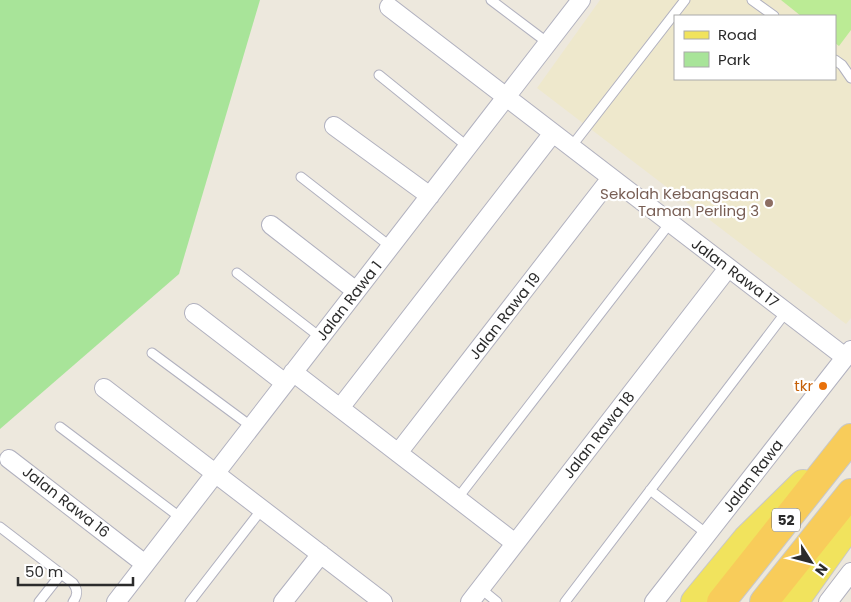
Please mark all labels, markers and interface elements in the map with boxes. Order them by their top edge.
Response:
legend [674,15,836,80]
text: Road [718,24,757,45]
text: Park [718,49,750,70]
place label: Sekolah Kebangsaan Taman Perling 3 [600,183,759,221]
marker: Sekolah Kebangsaan Taman Perling 3 [763,197,775,209]
street label: Jalan Rawa 17 [687,233,783,312]
street label: Jalan Rawa 1 [311,256,386,345]
street label: Jalan Rawa 19 [464,268,545,364]
place label: tkr [794,375,813,396]
marker: tkr [817,380,829,392]
street label: Jalan Rawa 18 [558,387,639,483]
street label: Jalan Rawa [717,435,788,517]
street label: Jalan Rawa 16 [18,461,114,542]
road number: 52 [772,508,800,532]
north arrow [786,537,836,587]
scale bar [18,554,132,586]
text: N [810,560,833,580]
text: 50 m [25,561,63,582]

